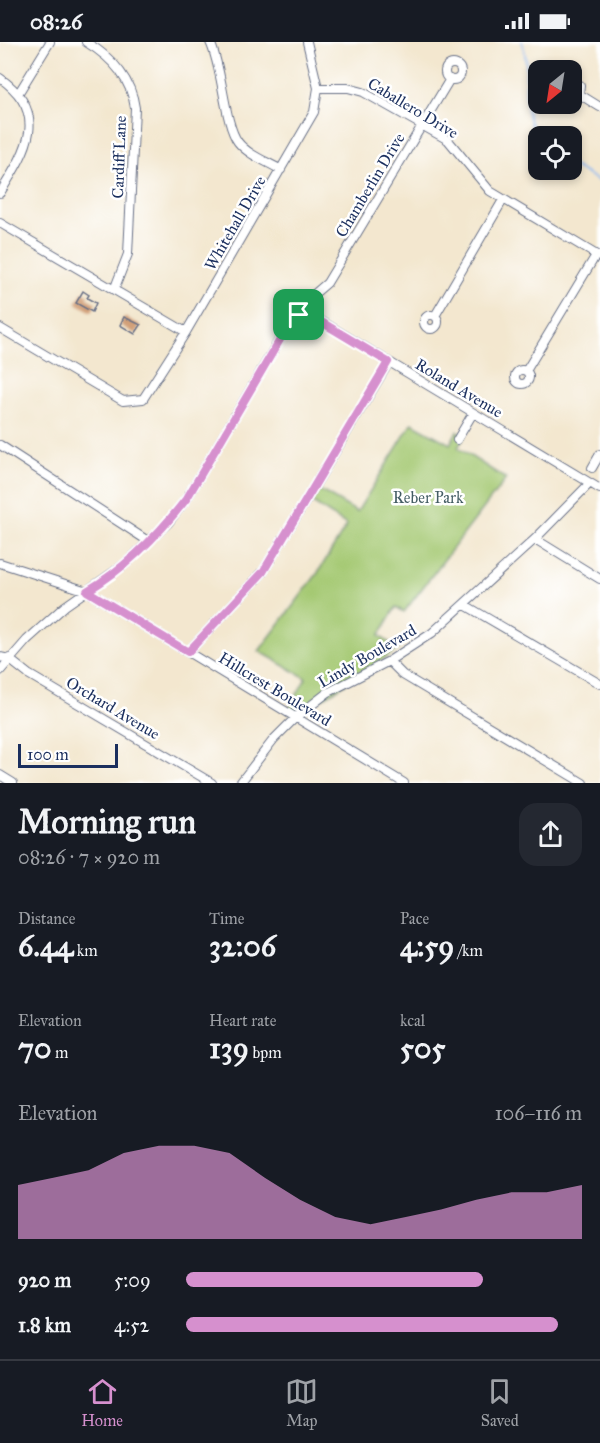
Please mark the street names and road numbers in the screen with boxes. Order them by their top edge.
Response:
street label: Caballero Drive [364,74,462,143]
street label: Cardiff Lane [108,115,130,199]
street label: Chamberlin Drive [331,129,409,241]
street label: Whitehall Drive [200,172,270,273]
street label: Roland Avenue [412,354,506,422]
street label: Lindy Boulevard [315,620,419,692]
street label: Hillcrest Boulevard [215,648,335,730]
street label: Orchard Avenue [63,673,164,744]

